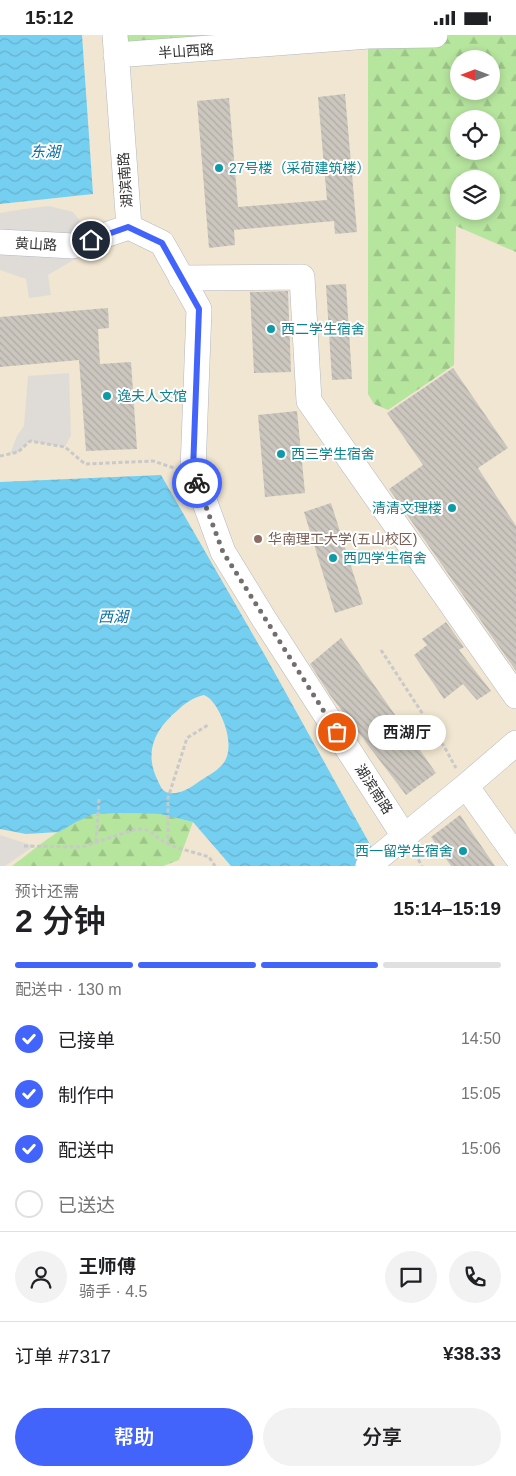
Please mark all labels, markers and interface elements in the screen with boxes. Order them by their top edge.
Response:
text: 15:12 [25,7,74,28]
street label: 半山西路 [158,41,214,61]
north arrow [450,50,500,100]
map controls [450,50,500,220]
button: locate [450,110,500,160]
water label: 东湖 [30,143,62,160]
street label: 湖滨南路 [115,152,135,208]
place label: 27号楼（采荷建筑楼） [229,160,371,176]
marker: 27号楼（采荷建筑楼） [213,162,225,174]
button: layers [450,170,500,220]
pin [70,219,112,261]
icon: home [77,226,105,254]
street label: 黄山路 [15,235,57,253]
place label: 西二学生宿舍 [281,321,365,337]
marker: 西二学生宿舍 [265,323,277,335]
place label: 逸夫人文馆 [117,388,187,404]
marker: 逸夫人文馆 [101,390,113,402]
place label: 西三学生宿舍 [291,446,375,462]
marker: 西三学生宿舍 [275,448,287,460]
courier [172,458,222,508]
icon: bike [183,469,211,497]
place label: 清清文理楼 [372,500,442,516]
marker: 清清文理楼 [446,502,458,514]
place label: 华南理工大学(五山校区) [268,531,417,547]
marker: 华南理工大学(五山校区) [252,533,264,545]
place label: 西四学生宿舍 [343,550,427,566]
marker: 西四学生宿舍 [327,552,339,564]
water label: 西湖 [98,608,130,625]
pin [316,711,358,753]
callout: 西湖厅 [367,715,444,749]
icon: bag [323,718,351,746]
text: 西湖厅 [383,724,431,741]
street label: 湖滨南路 [352,761,396,817]
place label: 西一留学生宿舍 [355,843,453,859]
marker: 西一留学生宿舍 [457,845,469,857]
text: 预计还需 [15,883,79,900]
text: 15:14–15:19 [393,898,501,919]
text: 2 分钟 [15,903,106,939]
text: 配送中 · 130 m [15,981,122,998]
icon: check [15,1025,43,1053]
text: 已接单 [58,1030,115,1051]
text: 14:50 [461,1030,501,1047]
icon: check [15,1080,43,1108]
text: 制作中 [58,1085,115,1106]
text: 15:05 [461,1085,501,1102]
icon: check [15,1135,43,1163]
text: 配送中 [58,1140,115,1161]
text: 15:06 [461,1140,501,1157]
text: 已送达 [58,1195,115,1216]
button: person [15,1251,67,1303]
button: chat [385,1251,437,1303]
button: phone [449,1251,501,1303]
text: 王师傅 [79,1256,136,1277]
text: 骑手 · 4.5 [79,1283,147,1300]
text: ¥38.33 [443,1343,501,1364]
text: 订单 #7317 [15,1346,111,1367]
button: 帮助 [15,1408,253,1466]
button: 分享 [263,1408,501,1466]

